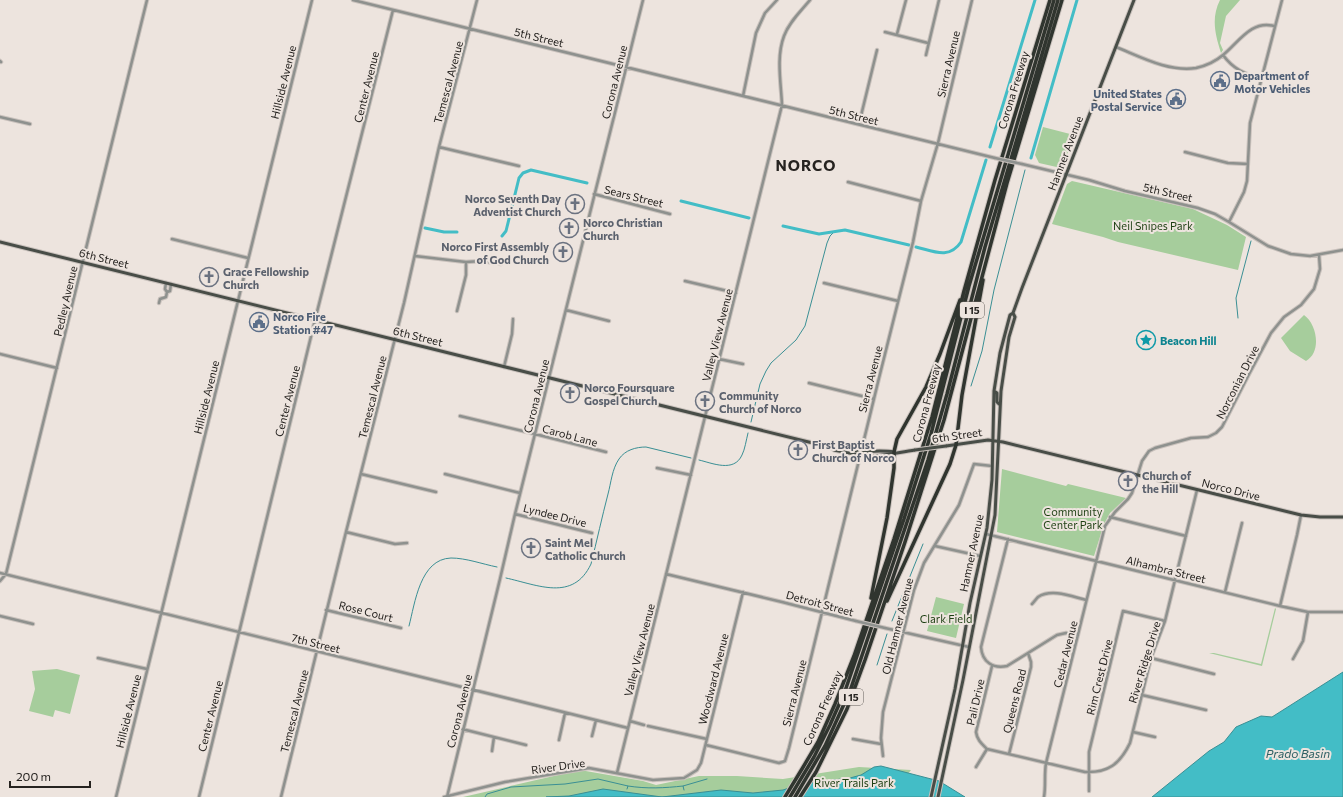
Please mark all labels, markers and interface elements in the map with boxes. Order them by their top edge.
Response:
street label: 5th Street [513,25,565,50]
street label: Sierra Avenue [934,29,962,99]
street label: Temescal Avenue [431,39,465,125]
street label: Hillside Avenue [268,44,298,120]
street label: Corona Avenue [599,44,630,120]
street label: Corona Freeway [995,49,1031,131]
street label: Center Avenue [351,50,381,124]
place label: Department of Motor Vehicles [1234,69,1310,95]
public building icon: Department of Motor Vehicles [1209,70,1231,92]
place label: United States Postal Service [1091,87,1162,113]
public building icon: United States Postal Service [1165,88,1187,110]
street label: 5th Street [828,103,880,128]
street label: Hamner Avenue [1045,114,1085,192]
district label: NORCO [776,156,836,174]
street label: 5th Street [1142,180,1194,204]
street label: Sears Street [603,182,665,210]
place label: Norco Seventh Day Adventist Church [465,192,561,218]
church icon: Norco Seventh Day Adventist Church [564,193,586,215]
place label: Norco Christian Church [583,216,663,242]
church icon: Norco Christian Church [558,217,580,239]
park label: Neil Snipes Park [1113,219,1193,232]
place label: Norco First Assembly of God Church [441,240,549,266]
church icon: Norco First Assembly of God Church [552,241,574,263]
street label: 6th Street [78,246,131,271]
street label: Pedley Avenue [51,264,79,337]
place label: Grace Fellowship Church [223,265,309,291]
church icon: Grace Fellowship Church [198,266,220,288]
street label: Valley View Avenue [699,287,735,383]
road number: I 15 [960,302,984,318]
place label: Norco Fire Station #47 [273,310,333,336]
public building icon: Norco Fire Station #47 [248,311,270,333]
street label: 6th Street [392,324,445,349]
place icon: Beacon Hill [1135,329,1157,351]
place label: Beacon Hill [1160,334,1217,347]
street label: Norconian Drive [1213,343,1261,421]
street label: Sierra Avenue [855,344,885,414]
street label: Temescal Avenue [355,354,389,440]
street label: Corona Avenue [521,358,552,434]
street label: Hillside Avenue [191,359,221,435]
street label: Corona Freeway [909,362,943,444]
street label: Center Avenue [272,364,302,438]
place label: Norco Foursquare Gospel Church [584,381,675,407]
church icon: Norco Foursquare Gospel Church [559,382,581,404]
place label: Community Church of Norco [719,389,802,415]
church icon: Community Church of Norco [694,390,716,412]
street label: Carob Lane [541,421,599,449]
street label: 6th Street [931,425,983,445]
place label: First Baptist Church of Norco [812,438,895,464]
church icon: First Baptist Church of Norco [787,439,809,461]
place label: Church of the Hill [1142,469,1192,495]
church icon: Church of the Hill [1117,470,1139,492]
street label: Norco Drive [1200,475,1262,503]
street label: Lyndee Drive [522,501,588,529]
park label: Community Center Park [1043,505,1103,531]
street label: Hamner Avenue [956,513,986,593]
place label: Saint Mel Catholic Church [545,536,626,562]
church icon: Saint Mel Catholic Church [520,537,542,559]
street label: Alhambra Street [1125,553,1208,585]
street label: Old Hamner Avenue [879,576,915,676]
street label: Detroit Street [785,588,856,618]
street label: Rose Court [337,598,395,624]
street label: Valley View Avenue [621,602,657,698]
park label: Clark Field [920,612,972,625]
street label: Cedar Avenue [1050,619,1080,689]
street label: River Ridge Drive [1125,619,1163,704]
street label: 7th Street [290,631,342,655]
street label: Woodward Avenue [695,632,731,726]
street label: Rim Crest Drive [1083,638,1115,716]
street label: Sierra Avenue [779,658,809,728]
street label: Queens Road [1000,667,1028,735]
street label: Temescal Avenue [277,668,311,754]
street label: Corona Freeway [800,668,845,748]
street label: Hillside Avenue [113,673,143,749]
street label: Corona Avenue [444,673,475,749]
street label: Pali Drive [963,677,987,726]
street label: Center Avenue [195,679,225,753]
road number: I 15 [839,689,863,705]
water label: Prado Basin [1266,746,1330,760]
street label: River Drive [530,756,586,776]
scale bar [10,763,90,789]
text: 200 m [16,769,51,783]
park label: River Trails Park [814,776,894,789]

